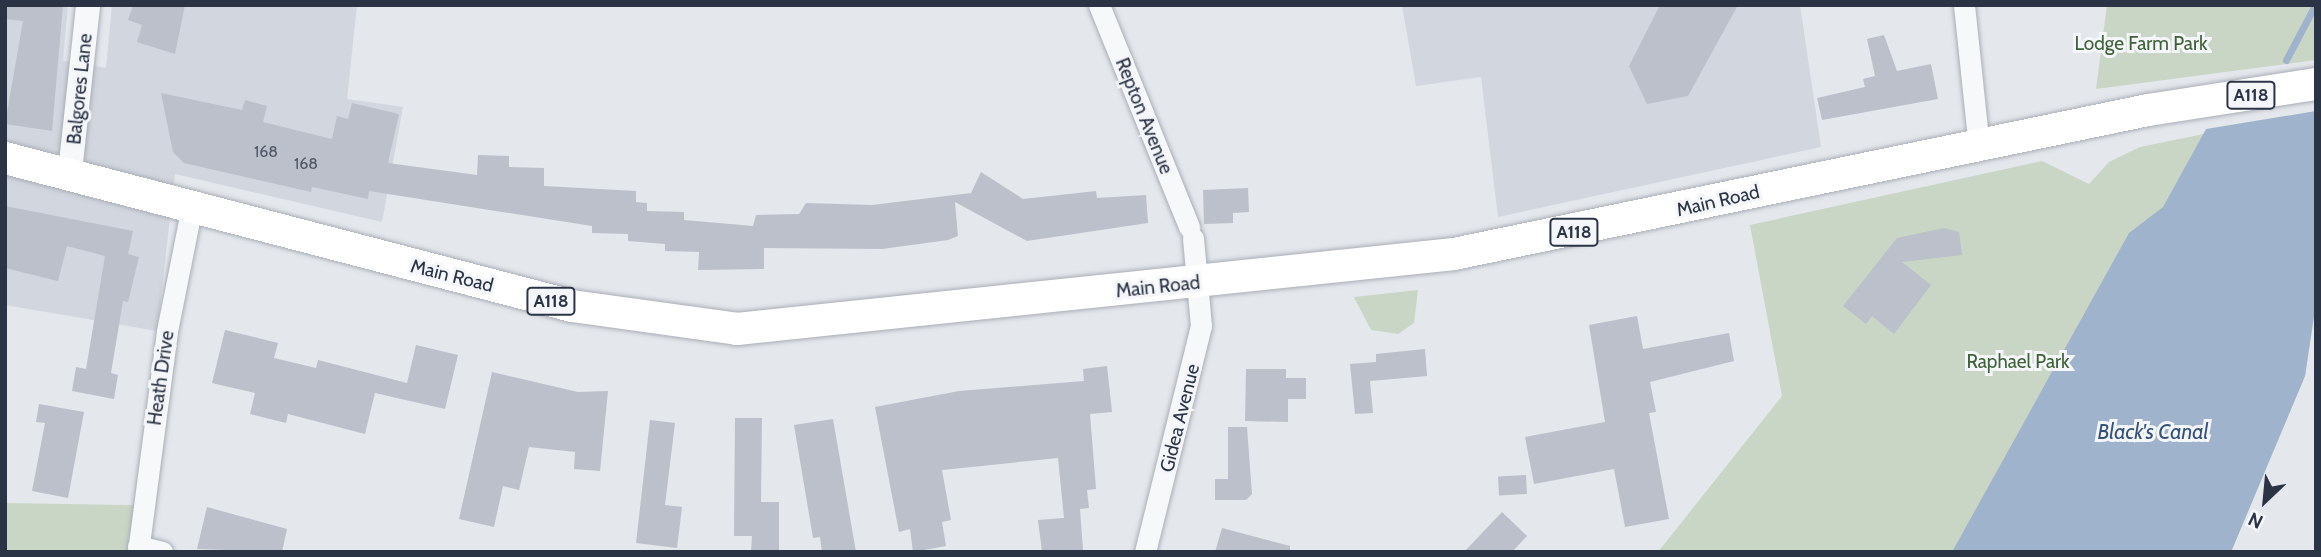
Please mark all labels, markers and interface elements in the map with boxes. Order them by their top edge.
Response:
street label: Balgores Lane [63,32,97,146]
park label: Lodge Farm Park [2075,33,2207,55]
street label: Repton Avenue [1110,55,1178,177]
road number: A118 [2225,80,2277,110]
house number: 168 [254,142,278,162]
house number: 168 [294,154,318,174]
street label: Main Road [1674,180,1762,222]
road number: A118 [1548,218,1600,246]
street label: Main Road [408,255,496,297]
street label: Main Road [1115,271,1201,303]
road number: A118 [525,286,577,316]
street label: Heath Drive [143,329,179,427]
park label: Raphael Park [1966,351,2070,373]
street label: Gidea Avenue [1156,362,1204,474]
water label: Black's Canal [2098,419,2208,445]
north arrow [2230,466,2300,536]
text: N [2244,507,2267,534]

